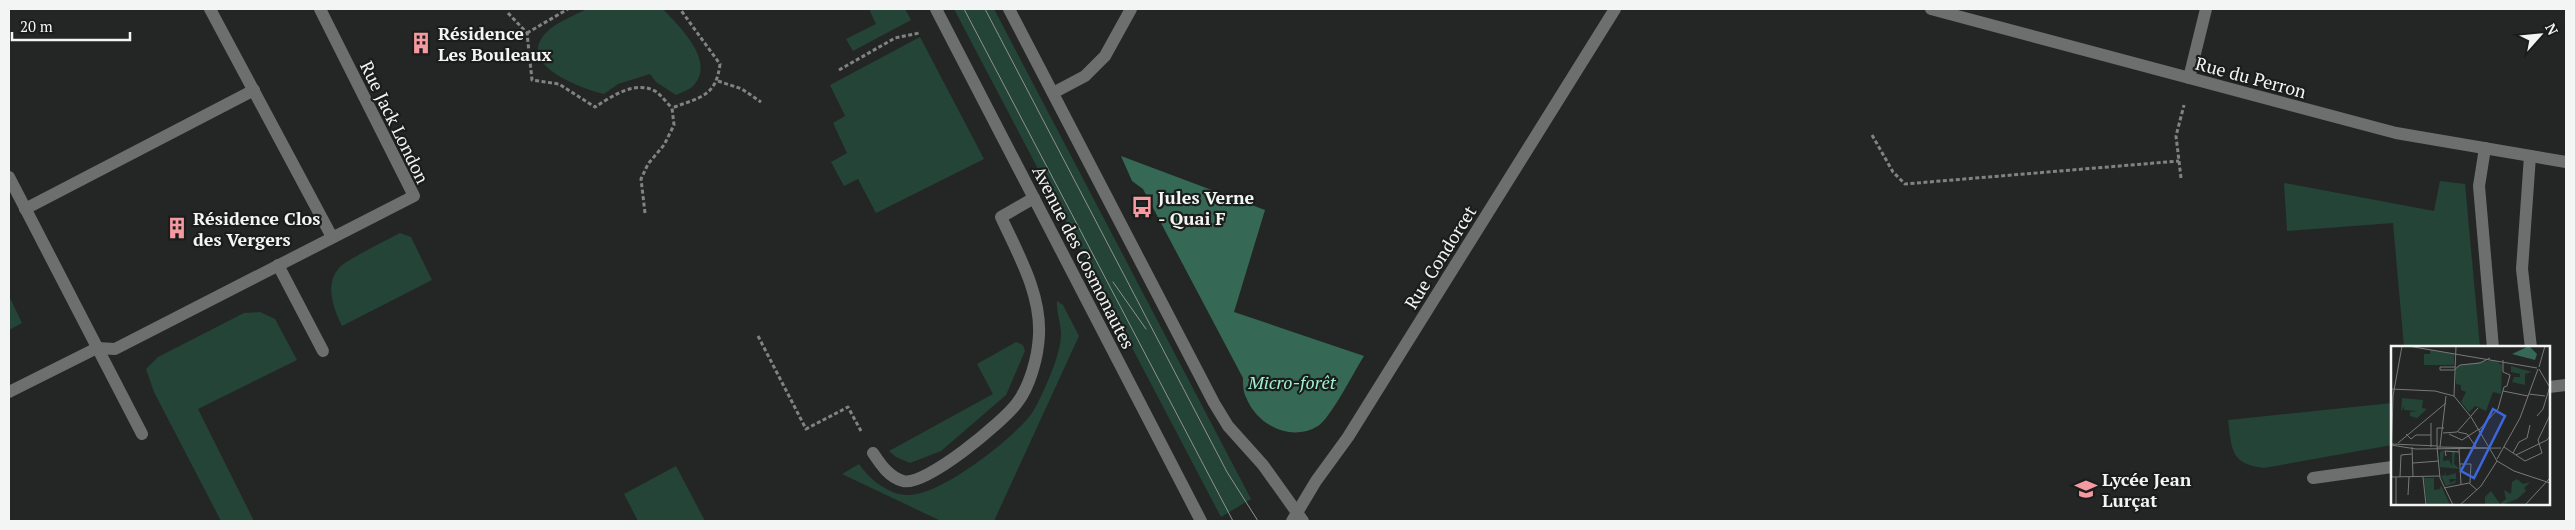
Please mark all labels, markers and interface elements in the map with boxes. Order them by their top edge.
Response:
scale bar [12,10,130,42]
north arrow [2515,10,2565,60]
text: 20 m [20,16,53,36]
text: N [2541,20,2563,38]
place label: Résidence Les Bouleaux [438,21,552,66]
building icon: Résidence Les Bouleaux [408,30,434,56]
street label: Rue du Perron [2193,51,2309,103]
street label: Rue Jack London [355,57,435,188]
street label: Avenue des Cosmonautes [1027,161,1141,353]
place label: Jules Verne - Quai F [1158,185,1255,230]
bus stop icon: Jules Verne - Quai F [1129,194,1155,220]
street label: Rue Condorcet [1399,200,1482,313]
place label: Résidence Clos des Vergers [193,206,320,251]
building icon: Résidence Clos des Vergers [164,215,190,241]
inset map [2391,346,2550,505]
park label: Micro-forêt [1247,370,1337,394]
place label: Lycée Jean Lurçat [2102,467,2192,512]
school or university icon: Lycée Jean Lurçat [2073,476,2099,502]

